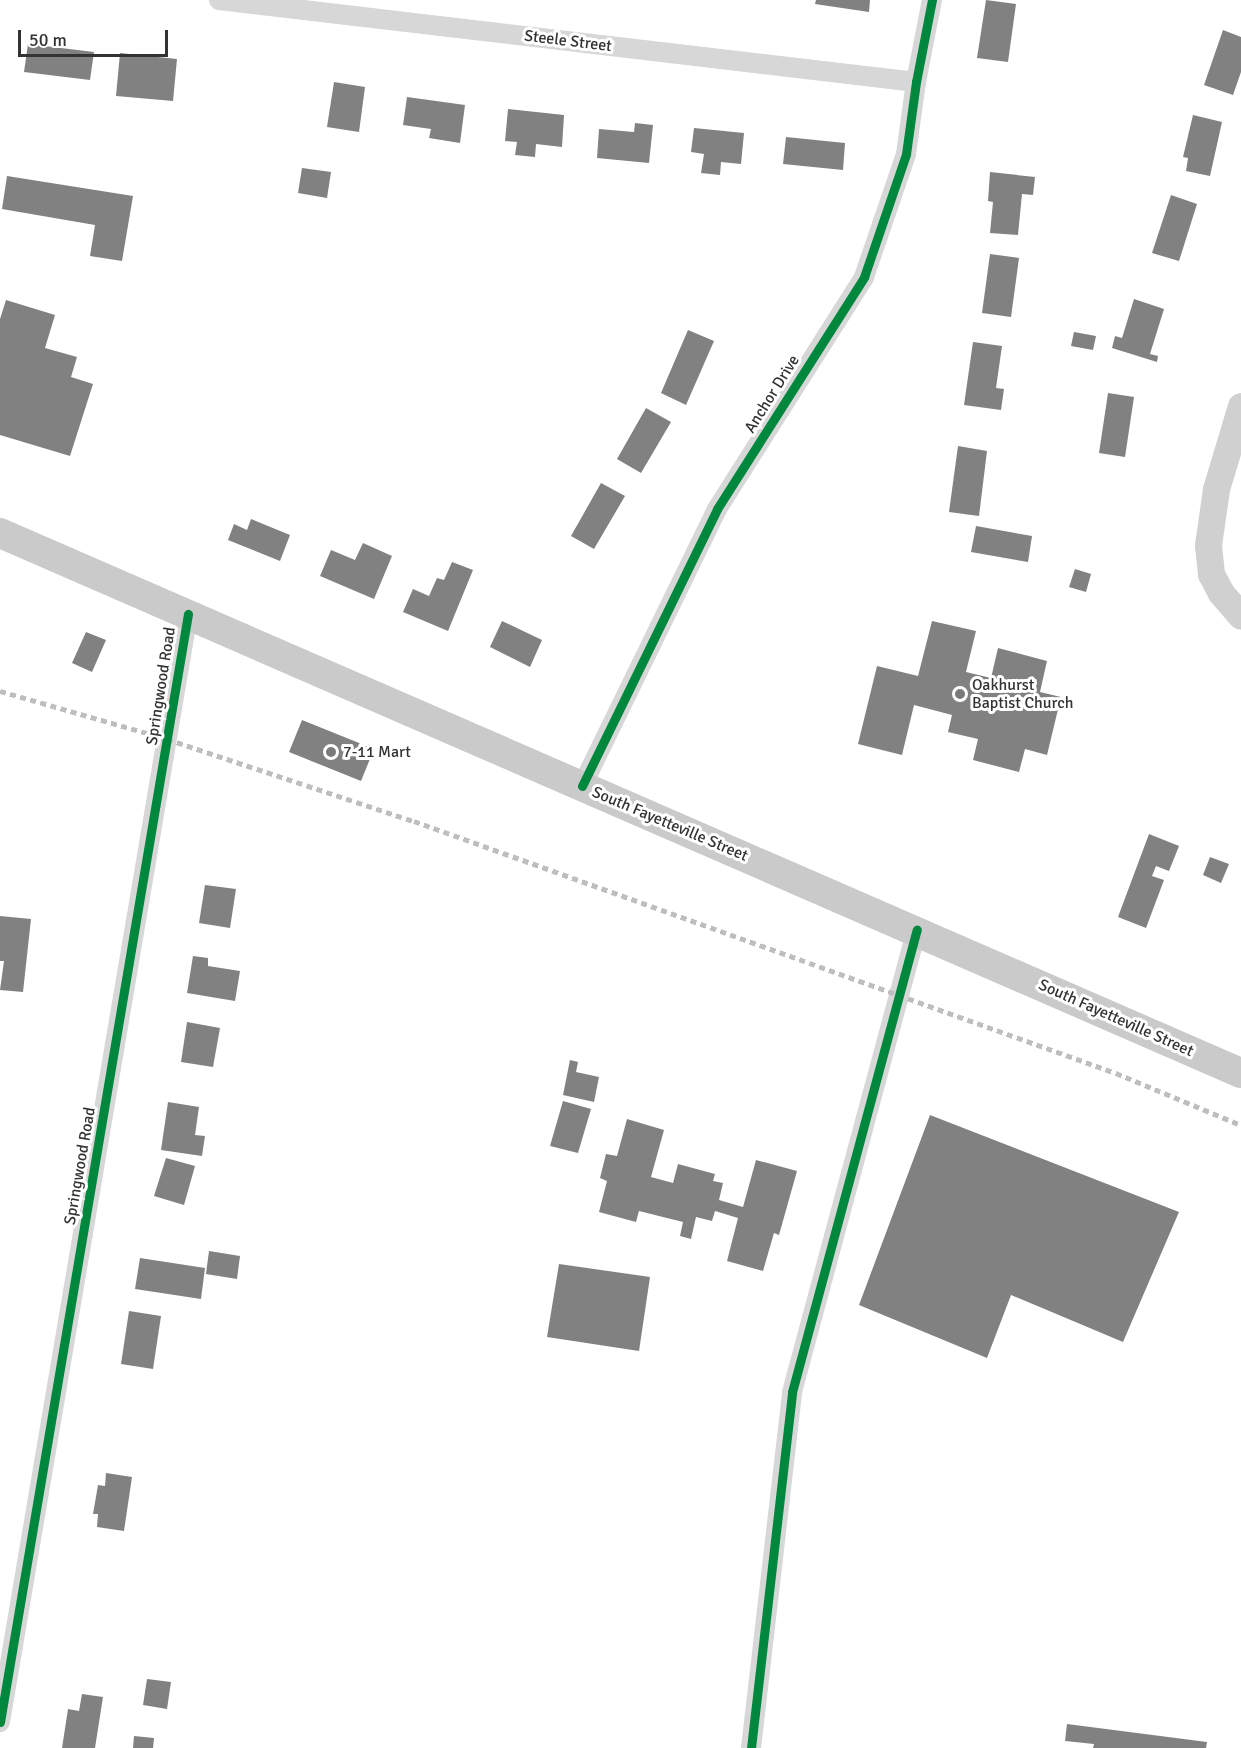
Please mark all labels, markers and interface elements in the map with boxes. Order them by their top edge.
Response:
scale bar [21,18,171,56]
street label: Steele Street [523,26,613,56]
text: 50 m [29,29,67,51]
street label: Anchor Drive [740,351,804,437]
street label: Springwood Road [142,626,180,746]
place label: Oakhurst Baptist Church [972,675,1073,713]
marker: Oakhurst Baptist Church [953,687,967,701]
place label: 7-11 Mart [343,742,411,762]
marker: 7-11 Mart [324,745,338,759]
street label: South Fayetteville Street [589,782,751,866]
street label: South Fayetteville Street [1036,975,1196,1061]
street label: Springwood Road [60,1106,100,1226]

